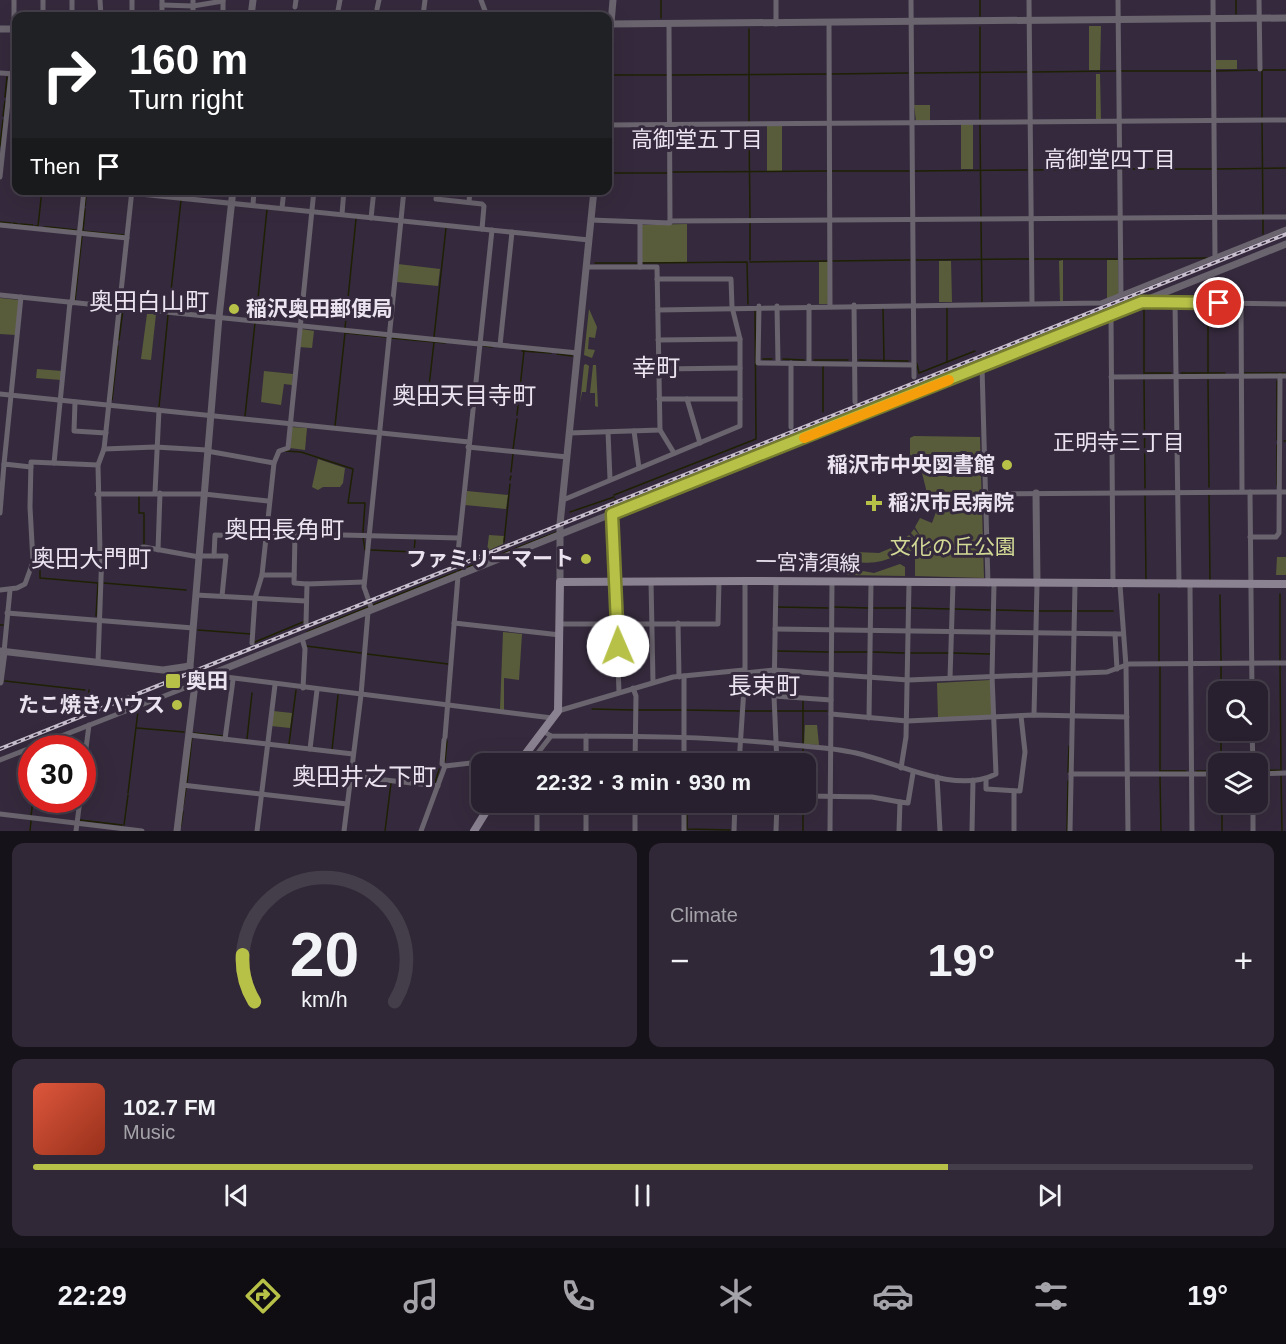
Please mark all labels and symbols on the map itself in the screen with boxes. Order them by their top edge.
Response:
district label: 高御堂五丁目 [631,127,763,152]
district label: 高御堂四丁目 [1044,147,1176,172]
pin [1193,277,1244,328]
district label: 奥田白山町 [89,288,209,315]
place label: 稲沢奥田郵便局 [246,297,393,320]
marker: 稲沢奥田郵便局 [227,302,241,316]
district label: 幸町 [632,354,680,381]
district label: 奥田天目寺町 [392,382,536,409]
district label: 正明寺三丁目 [1053,430,1185,455]
place label: 稲沢市中央図書館 [827,453,995,476]
marker: 稲沢市中央図書館 [1000,458,1014,472]
place label: 稲沢市民病院 [888,491,1014,514]
marker: 稲沢市民病院 [865,494,883,512]
district label: 奥田長角町 [224,516,344,543]
park label: 文化の丘公園 [890,535,1016,558]
district label: 奥田大門町 [31,545,151,572]
place label: ファミリーマート [406,547,574,570]
street label: 一宮清須線 [755,550,861,575]
marker: ファミリーマート [579,552,593,566]
position arrow [586,614,650,678]
place label: 奥田 [186,669,228,692]
marker: 奥田 [164,672,182,690]
district label: 長束町 [728,672,800,699]
place label: たこ焼きハウス [18,693,165,716]
marker: たこ焼きハウス [170,698,184,712]
speed limit sign: 30 [18,735,96,813]
district label: 奥田井之下町 [292,763,436,790]

